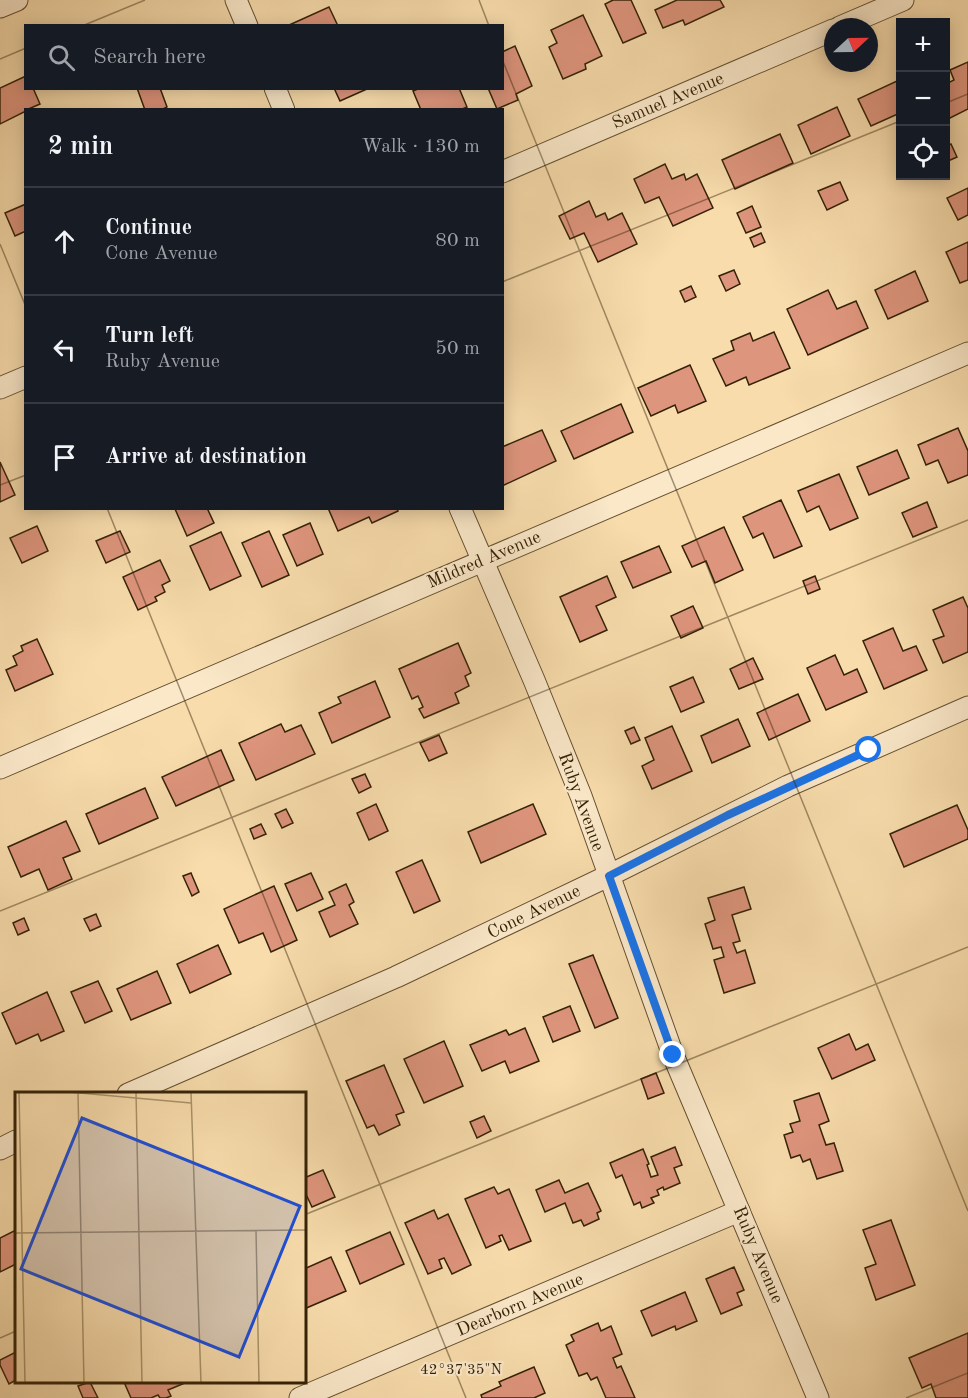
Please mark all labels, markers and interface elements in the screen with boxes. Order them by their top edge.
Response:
north arrow [824,18,878,72]
map controls [896,18,950,180]
button: + [896,18,950,72]
search box [24,24,504,90]
icon: search [45,41,78,74]
text: Search here [93,46,206,68]
street label: Samuel Avenue [610,69,726,133]
button: − [896,72,950,126]
button: locate [896,126,950,180]
text: 2 min [48,134,113,160]
text: Walk · 130 m [361,137,480,157]
text: Continue [105,217,192,239]
icon: ahead [48,225,81,258]
text: 80 m [435,231,480,251]
text: Cone Avenue [105,244,217,264]
text: Turn left [105,325,194,347]
icon: left [48,333,81,366]
text: 50 m [435,339,480,359]
text: Ruby Avenue [105,352,220,372]
icon: arrive [48,441,81,474]
text: Arrive at destination [105,446,307,468]
street label: Mildred Avenue [425,528,543,592]
route start [855,736,881,762]
street label: Ruby Avenue [555,750,607,854]
street label: Cone Avenue [485,882,583,942]
route end [659,1041,685,1067]
inset map [15,1092,306,1383]
street label: Ruby Avenue [730,1204,786,1306]
street label: Dearborn Avenue [454,1270,586,1340]
text: 42°37'35"N [420,1363,502,1378]

